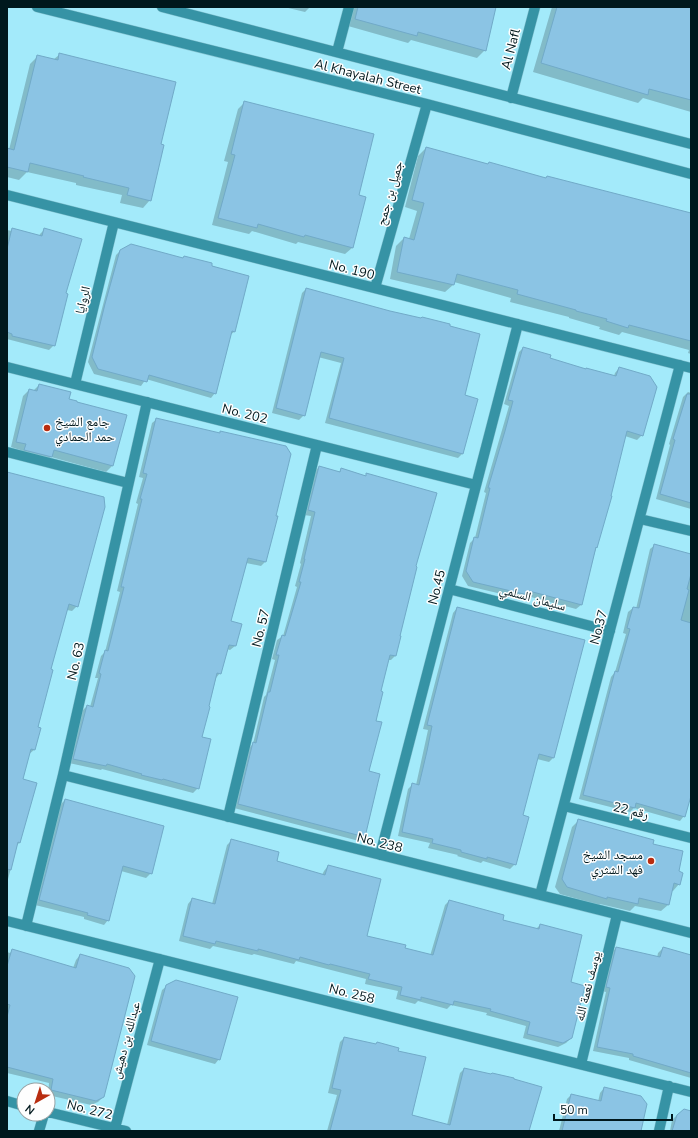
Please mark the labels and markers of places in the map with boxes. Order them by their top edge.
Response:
place label: جامع الشيخ حمد الحمادي [55,413,115,447]
marker: جامع الشيخ حمد الحمادي [42,423,52,433]
place label: مسجد الشيخ فهد الشثري [582,846,643,880]
marker: مسجد الشيخ فهد الشثري [646,856,656,866]

